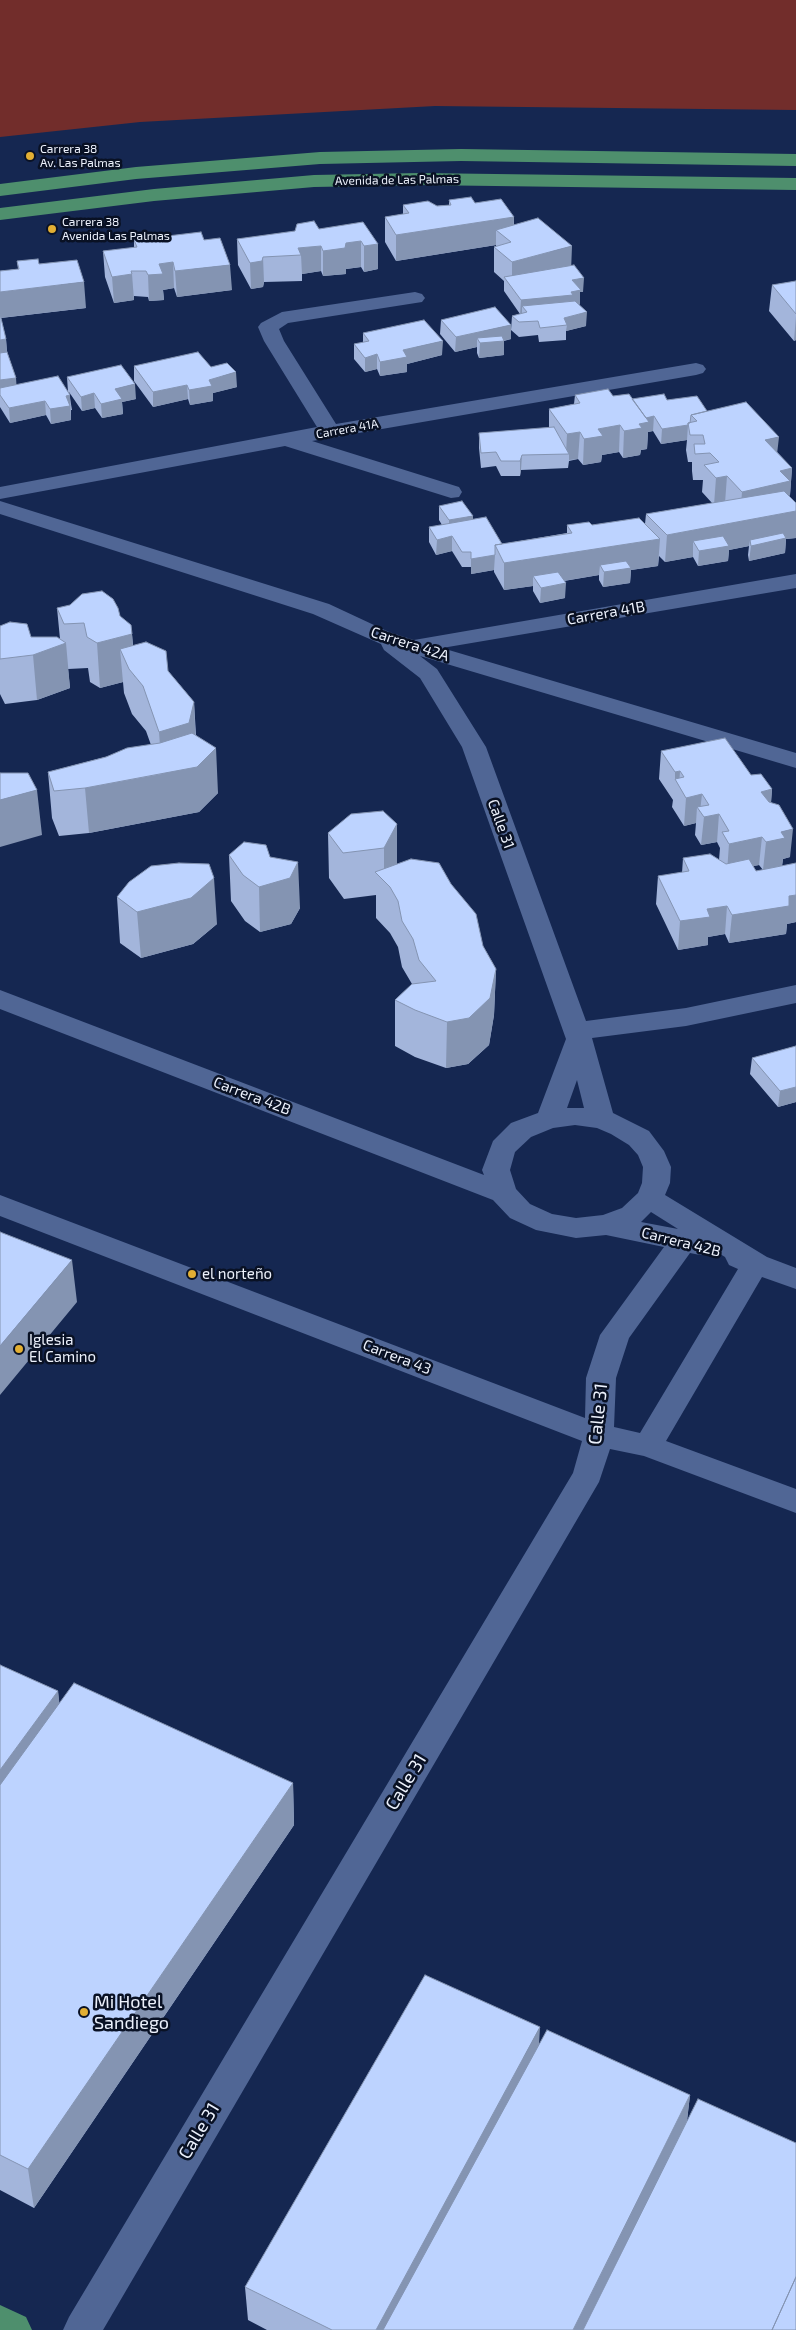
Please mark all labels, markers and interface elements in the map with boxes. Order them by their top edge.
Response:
place label: Carrera 38 Av. Las Palmas [40,142,121,170]
marker: Carrera 38 Av. Las Palmas [24,150,36,162]
street label: Avenida de Las Palmas [335,172,459,188]
place label: Carrera 38 Avenida Las Palmas [62,215,170,243]
marker: Carrera 38 Avenida Las Palmas [46,223,58,235]
street label: Carrera 41A [315,416,379,442]
street label: Carrera 41B [566,597,646,629]
street label: Carrera 42A [369,623,451,665]
street label: Calle 31 [484,797,518,851]
street label: Carrera 42B [211,1073,293,1119]
street label: Carrera 42B [639,1223,723,1261]
place label: el norteño [202,1265,272,1283]
marker: el norteño [186,1268,198,1280]
place label: Iglesia El Camino [29,1331,96,1366]
street label: Carrera 43 [360,1336,434,1378]
marker: Iglesia El Camino [13,1343,25,1355]
street label: Calle 31 [584,1382,612,1446]
street label: Calle 31 [381,1750,431,1814]
place label: Mi Hotel Sandiego [94,1991,169,2034]
marker: Mi Hotel Sandiego [78,2006,90,2018]
street label: Calle 31 [174,2099,224,2163]

